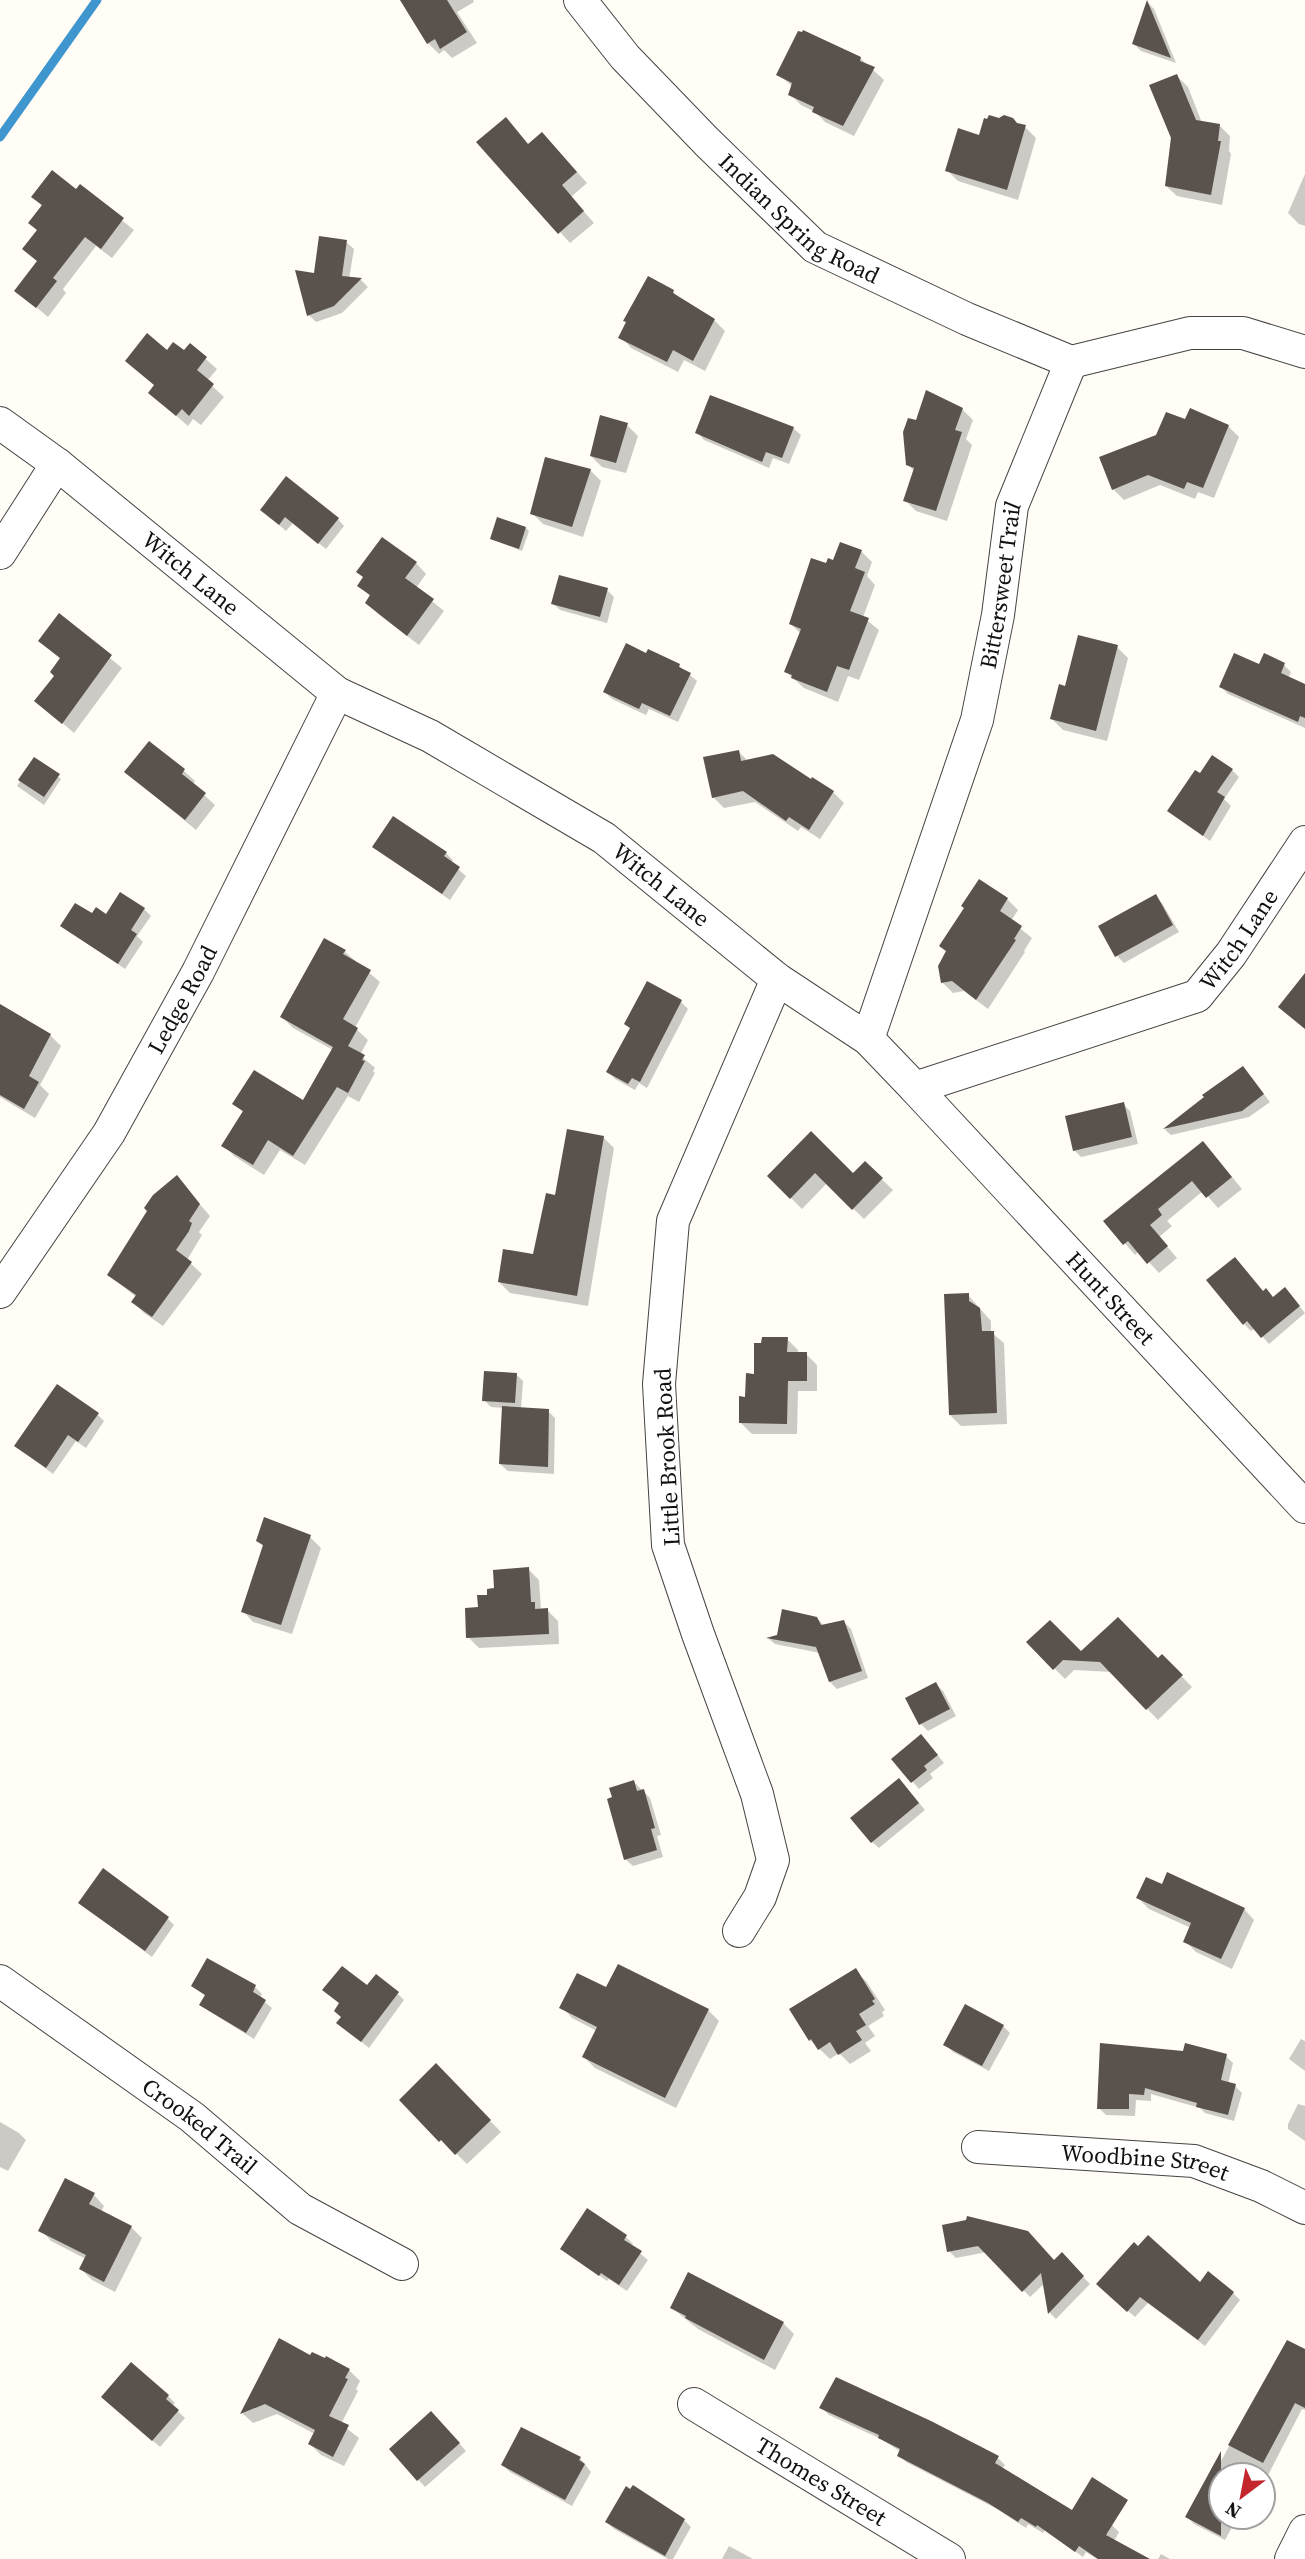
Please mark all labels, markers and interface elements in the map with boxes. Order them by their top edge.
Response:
street label: Indian Spring Road [712,146,885,291]
street label: Bittersweet Trail [972,496,1029,672]
street label: Witch Lane [135,524,246,623]
street label: Witch Lane [606,835,717,934]
street label: Witch Lane [1192,883,1286,997]
street label: Ledge Road [140,940,225,1060]
street label: Hunt Street [1059,1244,1163,1352]
street label: Little Brook Road [646,1367,688,1547]
street label: Crooked Trail [136,2071,264,2182]
street label: Woodbine Street [1060,2136,1234,2189]
street label: Thomes Street [750,2429,893,2534]
north arrow [1207,2461,1277,2531]
text: N [1220,2496,1246,2525]

